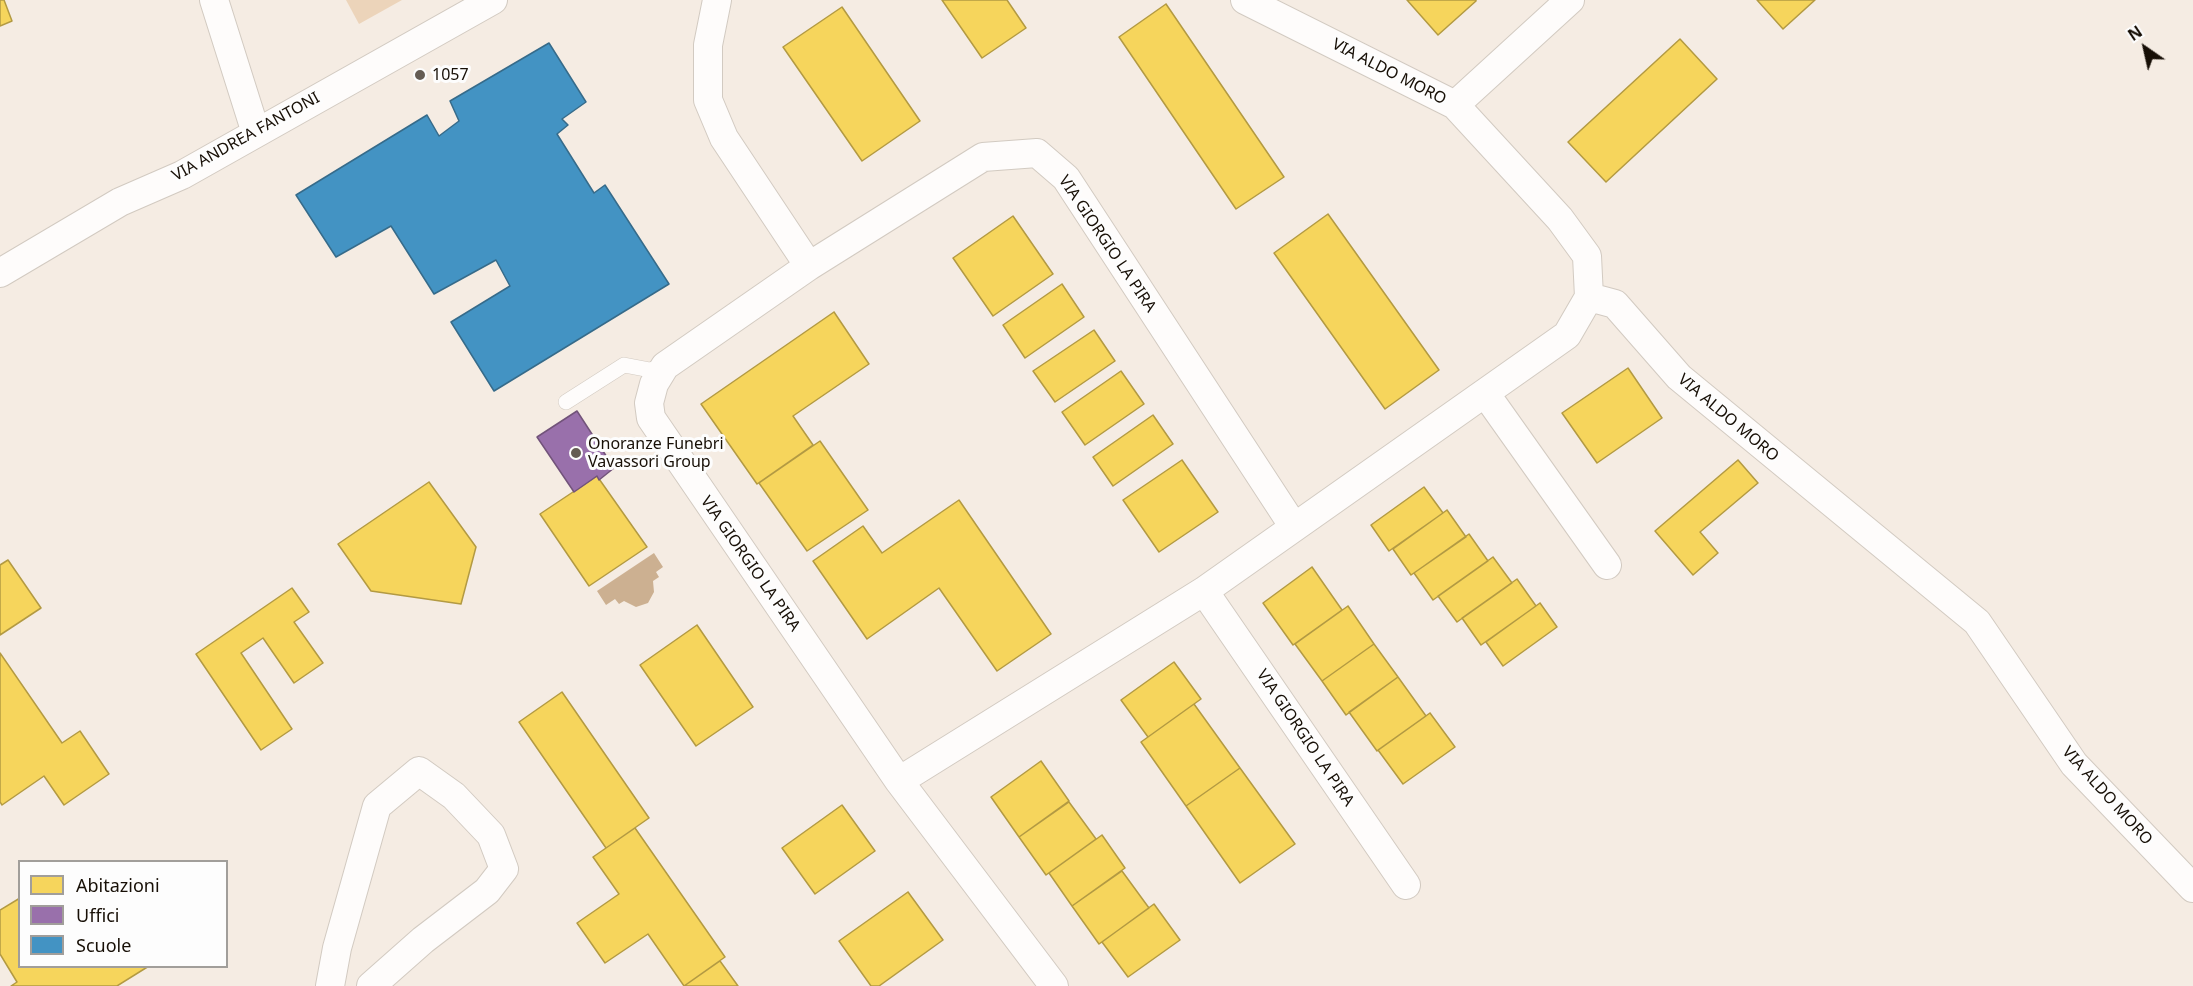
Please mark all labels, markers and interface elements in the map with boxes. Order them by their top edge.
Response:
north arrow [2115,18,2175,78]
text: N [2123,20,2146,46]
street label: VIA ALDO MORO [1329,35,1449,109]
place label: 1057 [432,65,469,85]
marker: 1057 [413,68,427,82]
street label: VIA ANDREA FANTONI [169,88,323,186]
street label: VIA GIORGIO LA PIRA [1054,172,1160,316]
street label: VIA ALDO MORO [1674,370,1782,466]
place label: Onoranze Funebri Vavassori Group [588,434,724,472]
marker: Onoranze Funebri Vavassori Group [569,446,583,460]
street label: VIA GIORGIO LA PIRA [696,493,804,635]
street label: VIA GIORGIO LA PIRA [1252,666,1358,810]
street label: VIA ALDO MORO [2058,743,2156,849]
legend [18,860,228,968]
text: Abitazioni [76,873,160,897]
text: Uffici [76,903,119,927]
text: Scuole [76,933,131,957]

